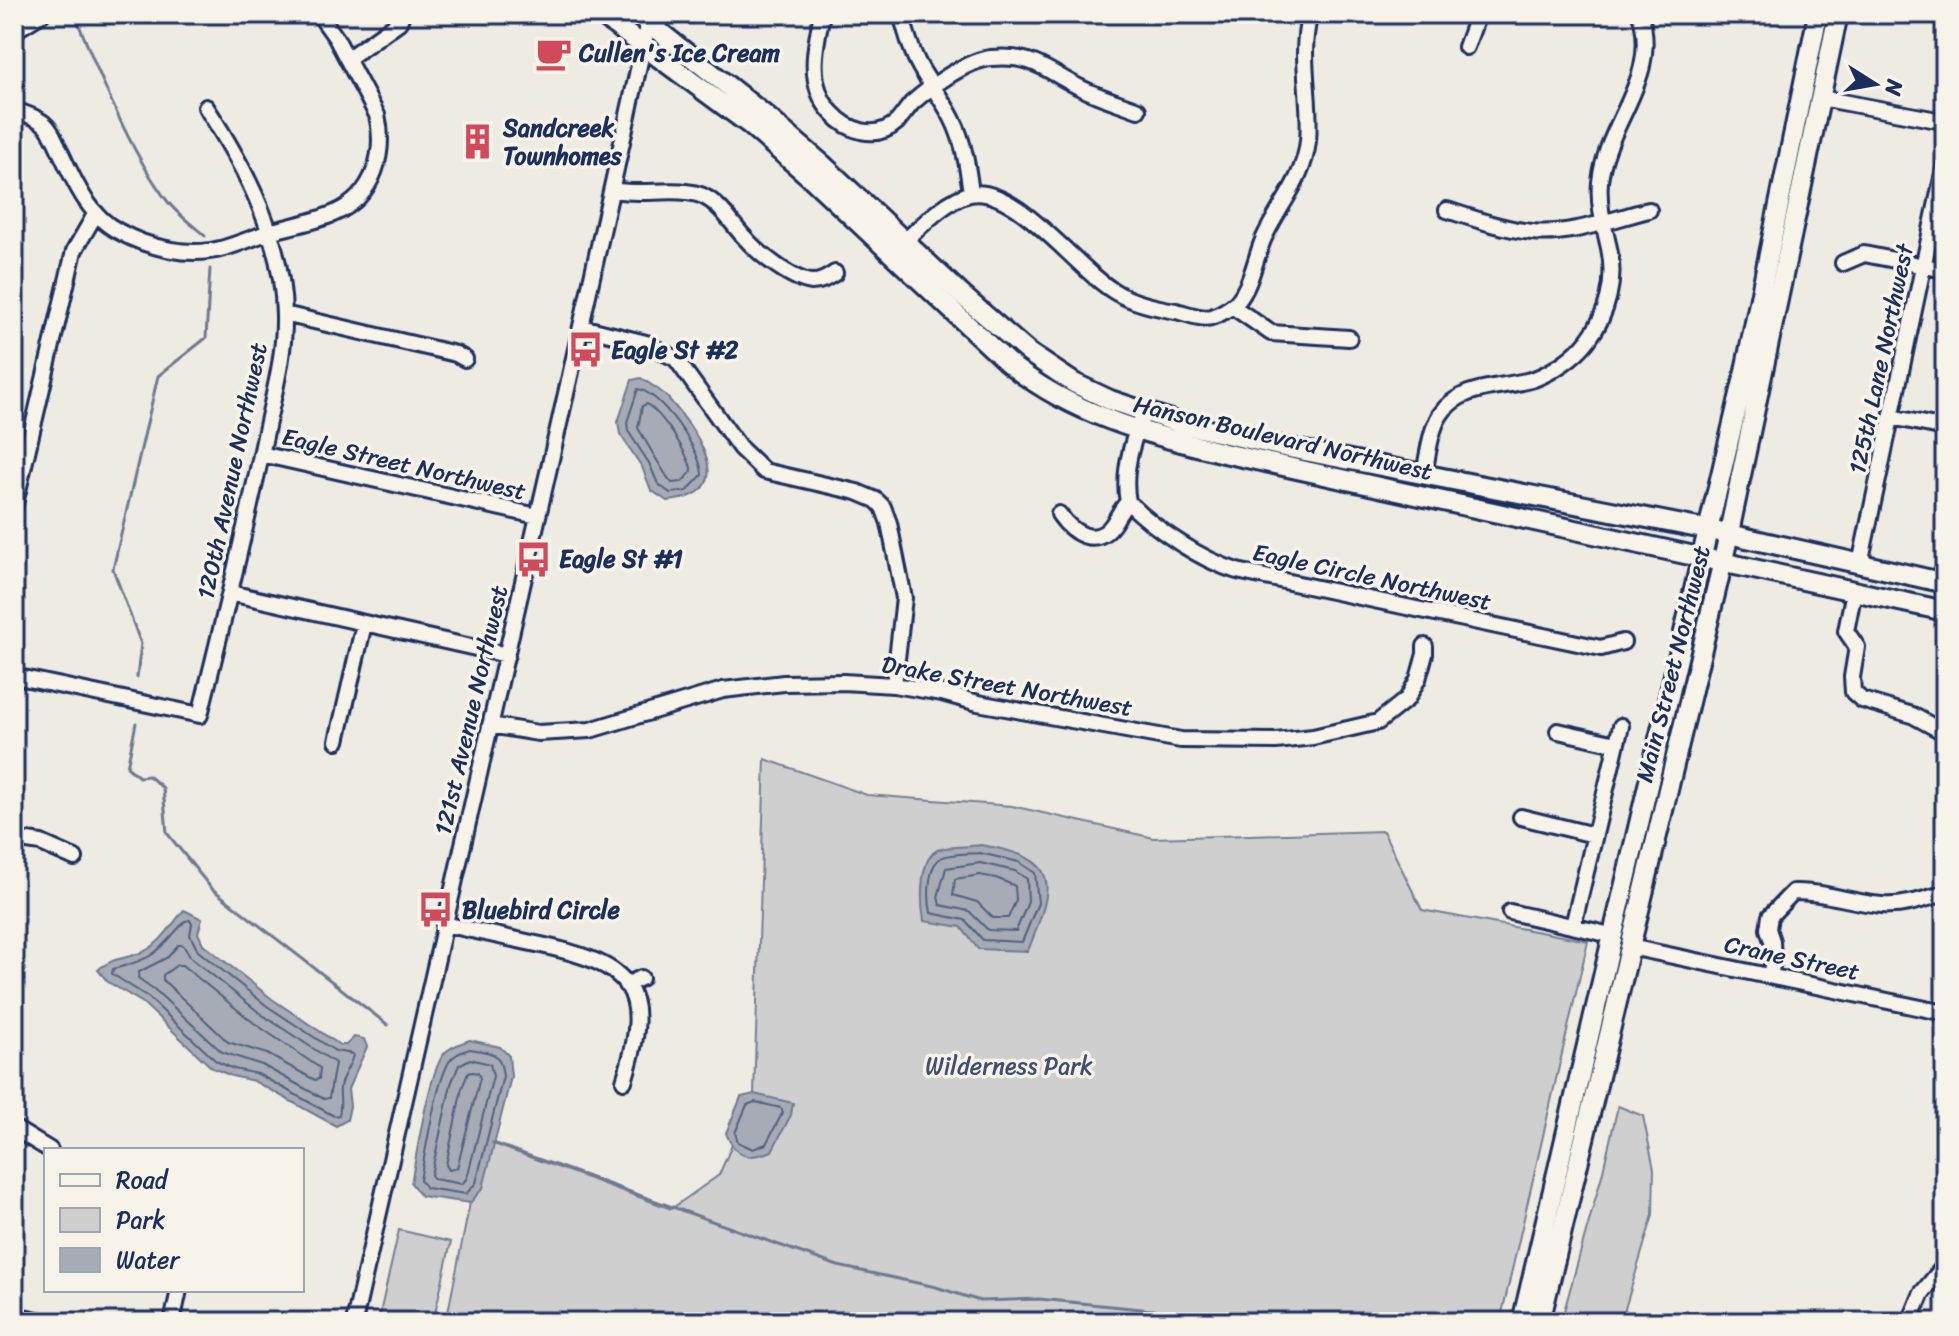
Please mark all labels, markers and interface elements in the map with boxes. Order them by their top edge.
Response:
place label: Cullen's Ice Cream [578,32,780,74]
cafe icon: Cullen's Ice Cream [534,34,572,72]
north arrow [1835,44,1915,124]
text: N [1873,76,1915,100]
place label: Sandcreek Townhomes [502,107,623,177]
building icon: Sandcreek Townhomes [458,123,496,161]
street label: 125th Lane Northwest [1836,239,1926,478]
place label: Eagle St #2 [611,329,738,371]
bus stop icon: Eagle St #2 [566,331,604,369]
street label: 120th Avenue Northwest [184,339,280,603]
street label: Hanson Boulevard Northwest [1129,383,1437,493]
street label: Eagle Street Northwest [278,415,530,513]
street label: Eagle Circle Northwest [1249,531,1495,623]
place label: Eagle St #1 [559,538,683,580]
bus stop icon: Eagle St #1 [514,540,552,578]
street label: Main Street Northwest [1623,541,1723,787]
street label: 121st Avenue Northwest [422,581,520,839]
street label: Drake Street Northwest [878,643,1136,729]
place label: Bluebird Circle [462,889,621,931]
bus stop icon: Bluebird Circle [417,891,455,929]
street label: Crane Street [1720,923,1864,993]
park label: Wilderness Park [925,1045,1093,1087]
legend [44,1148,304,1292]
text: Road [116,1159,170,1201]
text: Park [116,1199,165,1241]
text: Water [116,1239,181,1281]

